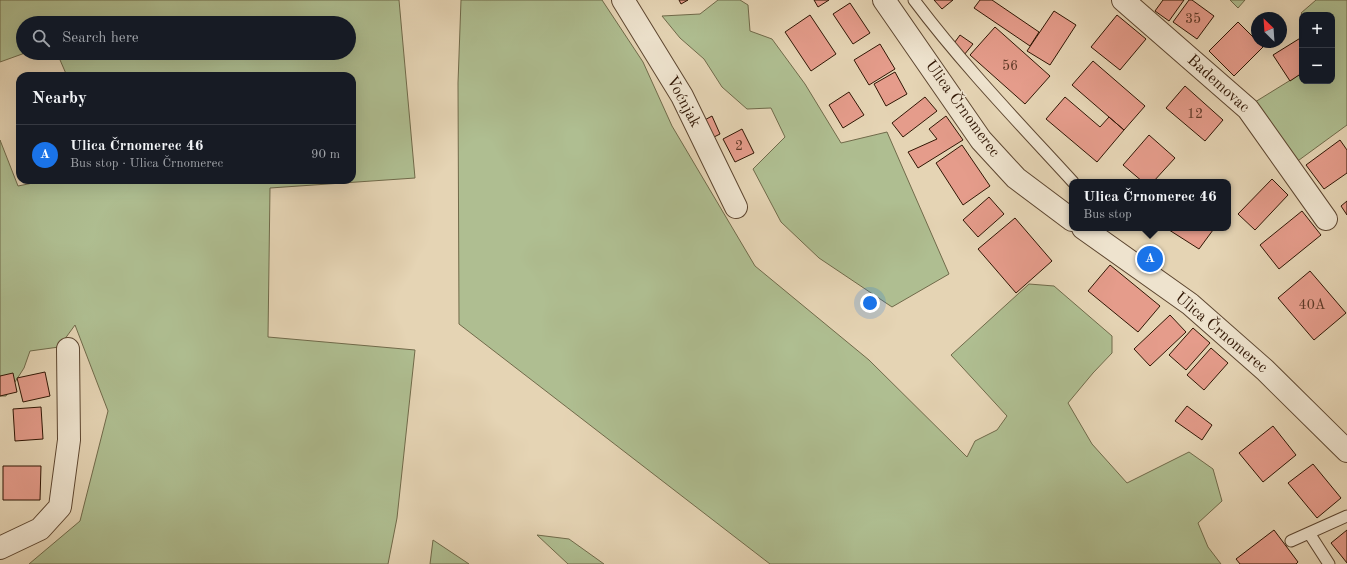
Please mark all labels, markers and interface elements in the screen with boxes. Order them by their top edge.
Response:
house number: 35 [1185,12,1201,26]
north arrow [1251,12,1287,48]
map controls [1299,12,1335,84]
button: + [1299,12,1335,48]
search box [16,16,356,60]
icon: search [30,27,52,49]
text: Search here [62,31,139,46]
button: − [1299,48,1335,84]
street label: Bademovac [1184,52,1252,116]
street label: Ulica Črnomerec [922,55,1006,160]
house number: 56 [1002,59,1018,73]
street label: Voćnjak [663,74,703,130]
text: Nearby [32,90,87,107]
house number: 12 [1187,107,1203,121]
text: Ulica Črnomerec 46 [70,139,203,154]
house number: 2 [735,139,743,153]
text: A [40,148,50,161]
text: 90 m [311,148,340,161]
text: Bus stop · Ulica Črnomerec [70,157,223,170]
popup [1069,179,1231,231]
text: Ulica Črnomerec 46 [1083,190,1217,205]
text: Bus stop [1083,208,1132,221]
pin: A [1137,244,1163,274]
street label: Ulica Črnomerec [1172,286,1274,376]
your location [860,293,880,313]
house number: 40A [1299,298,1326,312]

